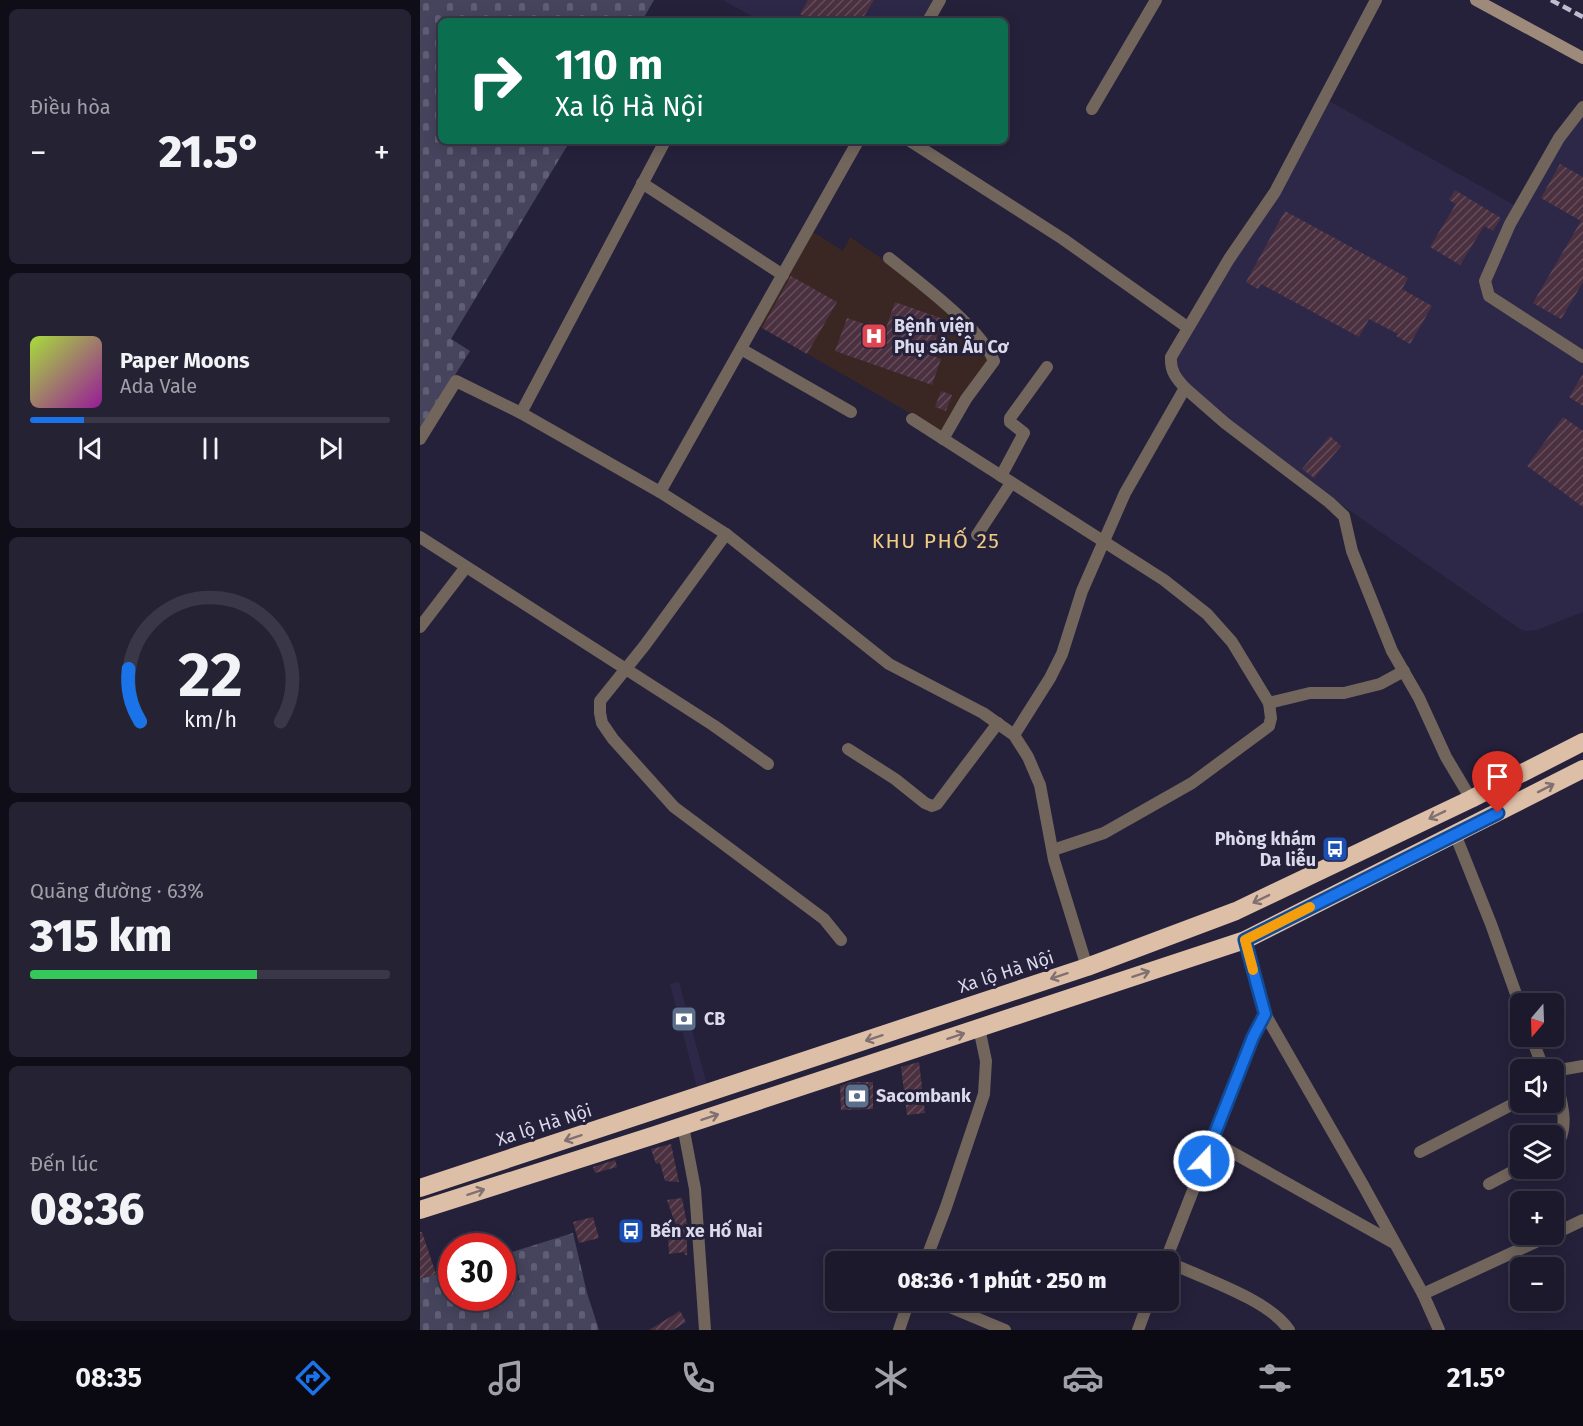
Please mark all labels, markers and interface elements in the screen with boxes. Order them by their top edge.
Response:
text: 110 m [555,40,663,90]
icon: right [456,42,534,120]
text: Xa lộ Hà Nội [555,91,704,123]
text: Điều hòa [30,95,111,119]
text: 21.5° [159,125,261,179]
text: − [30,133,47,173]
text: + [374,133,390,173]
place label: Bệnh viện Phụ sản Âu Cơ [894,315,1010,358]
hospital icon: Bệnh viện Phụ sản Âu Cơ [859,321,889,351]
text: Paper Moons [120,347,250,374]
text: Ada Vale [120,374,197,398]
icon: previous [74,432,107,465]
icon: pause [194,432,227,465]
icon: next [314,432,347,465]
district label: KHU PHỐ 25 [872,526,1000,554]
text: 22 [178,638,242,713]
text: km/h [183,707,237,733]
pin [1472,751,1523,813]
icon: arrive [1481,760,1514,793]
one-way arrow [1537,782,1554,794]
one-way arrow [1428,810,1446,822]
place label: Phòng khám Da liễu [1215,828,1316,871]
bus stop icon: Phòng khám Da liễu [1320,834,1350,864]
text: Quãng đường · 63% [30,879,204,903]
one-way arrow [1252,894,1270,906]
text: 315 km [30,909,172,963]
street label: Xa lộ Hà Nội [955,946,1057,998]
one-way arrow [1131,968,1149,979]
one-way arrow [1050,972,1069,983]
north arrow [1510,993,1564,1047]
map controls [1510,993,1564,1311]
bank icon: CB [669,1004,699,1034]
place label: CB [704,1008,725,1030]
one-way arrow [946,1030,965,1041]
one-way arrow [865,1033,884,1044]
button: sound [1510,1059,1564,1113]
bank icon: Sacombank [842,1081,872,1111]
place label: Sacombank [876,1085,972,1107]
street label: Xa lộ Hà Nội [493,1099,595,1151]
one-way arrow [700,1110,719,1121]
button: layers [1510,1125,1564,1179]
position arrow [1172,1129,1236,1193]
one-way arrow [564,1133,583,1144]
text: Đến lúc [30,1152,98,1176]
text: 08:36 [30,1182,144,1236]
one-way arrow [466,1186,485,1197]
button: + [1510,1191,1564,1245]
bus stop icon: Bến xe Hố Nai [616,1216,646,1246]
place label: Bến xe Hố Nai [650,1219,763,1242]
speed limit sign: 30 [438,1233,516,1311]
button: − [1510,1257,1564,1311]
text: 08:36 · 1 phút · 250 m [897,1267,1107,1294]
icon: directions [292,1357,334,1399]
icon: music [485,1357,527,1399]
icon: phone [677,1357,719,1399]
icon: climate [870,1357,912,1399]
icon: car [1062,1357,1104,1399]
icon: filters [1254,1357,1296,1399]
text: 08:35 [75,1362,142,1394]
text: 21.5° [1447,1362,1508,1394]

